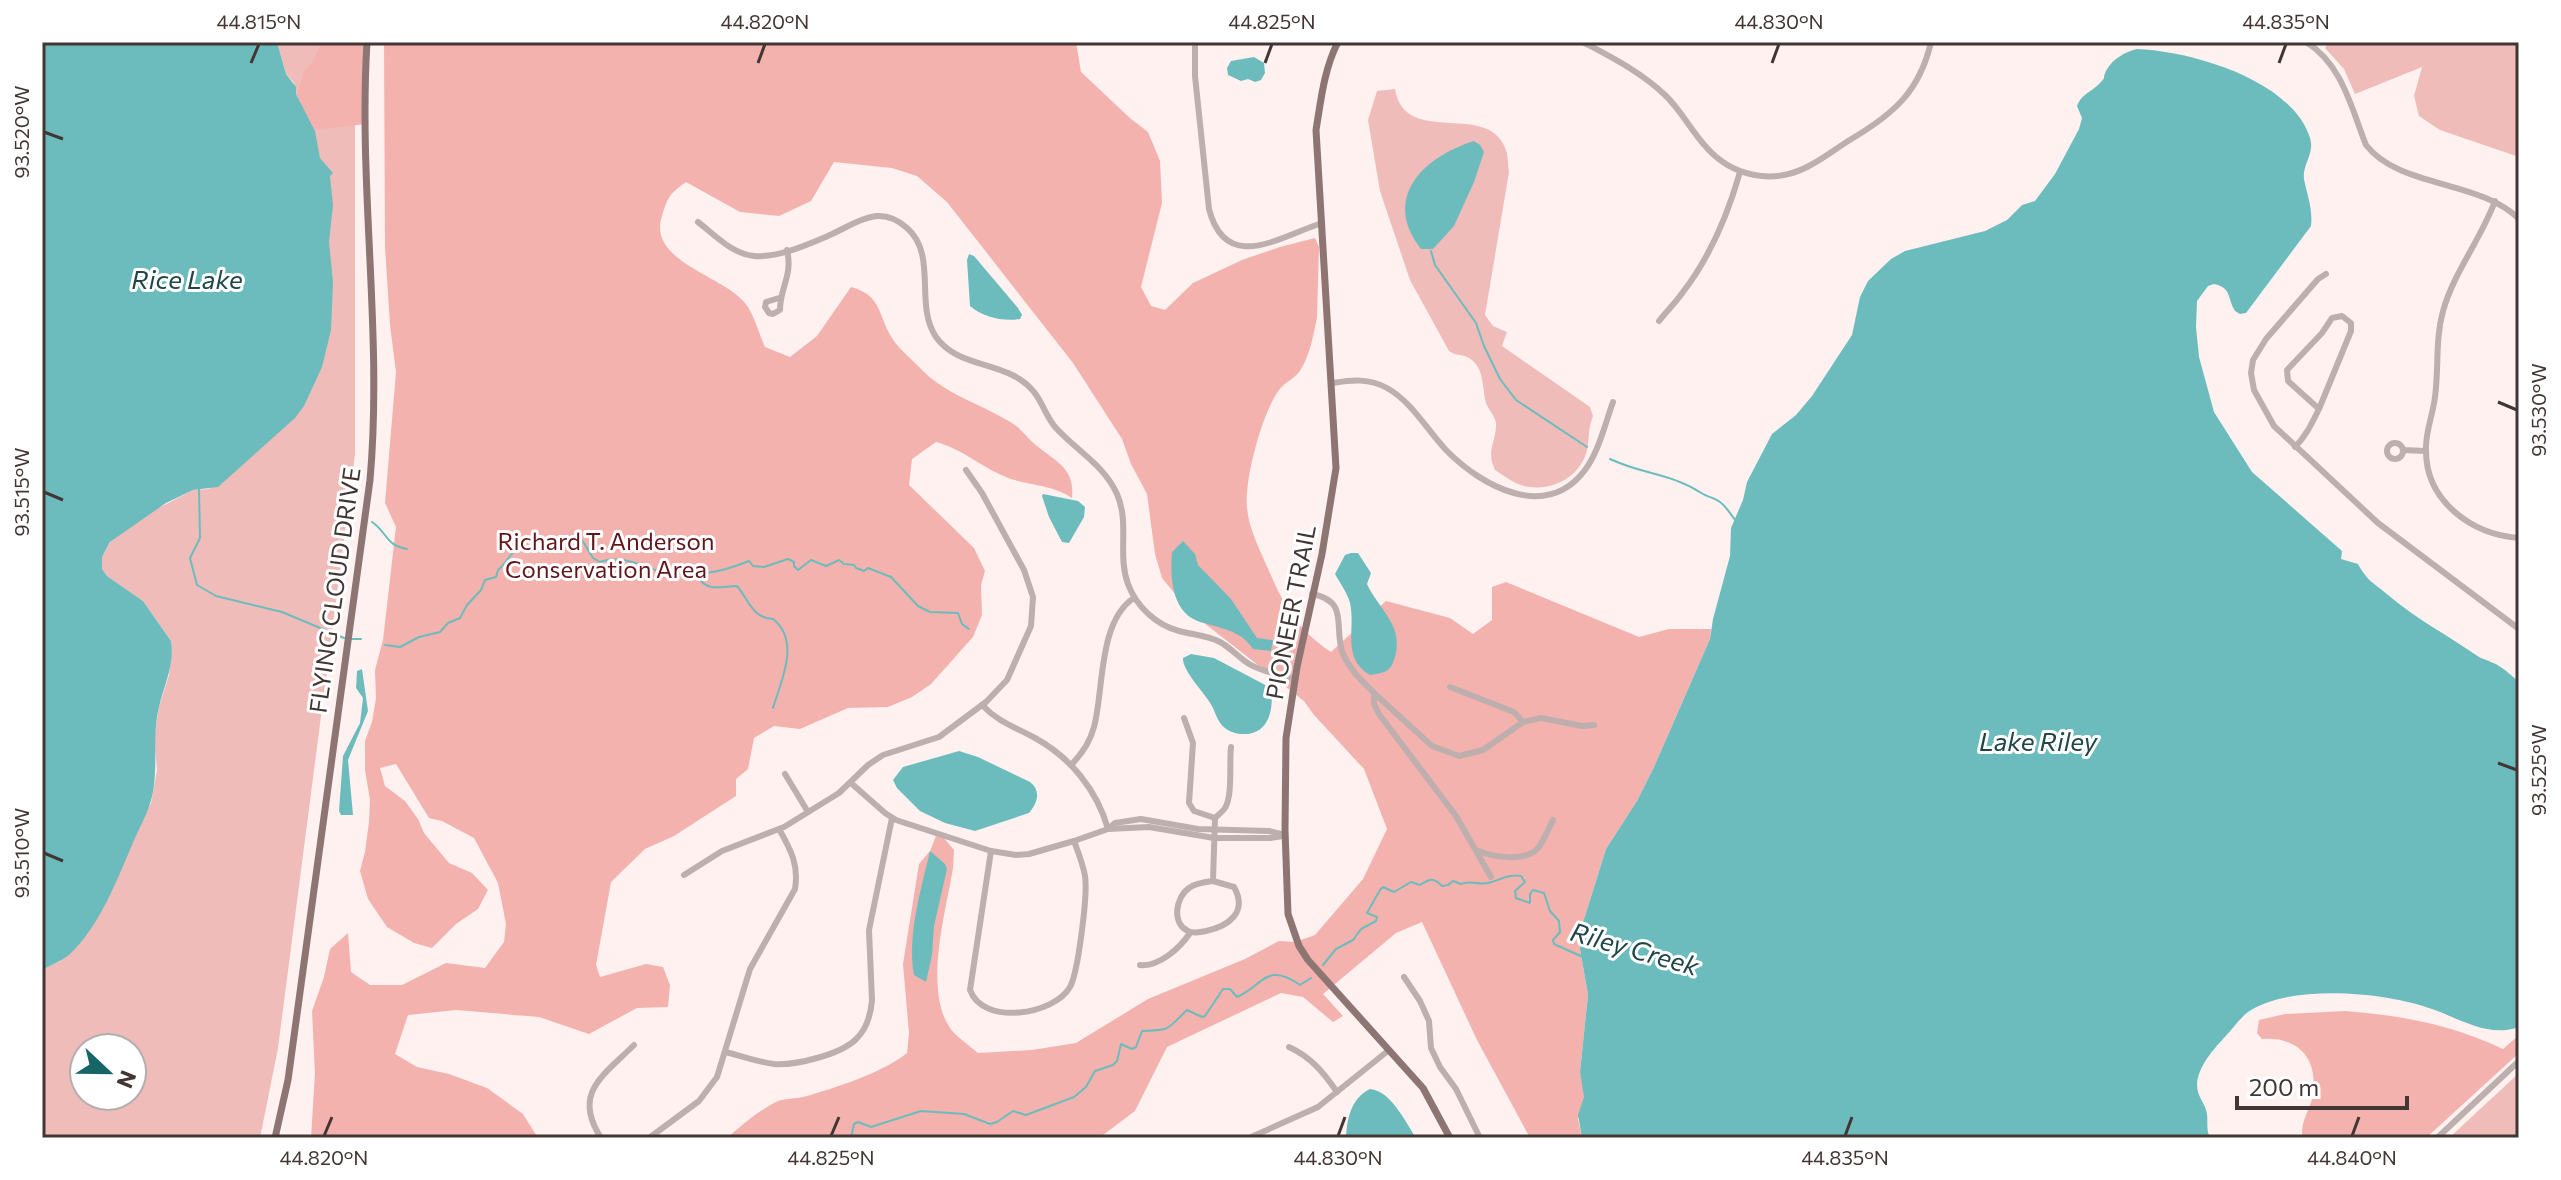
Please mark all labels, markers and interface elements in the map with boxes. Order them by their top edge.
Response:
text: 44.815°N [217,9,301,33]
text: 44.820°N [721,9,809,33]
text: 44.825°N [1228,9,1316,33]
text: 44.830°N [1734,9,1824,33]
text: 44.835°N [2242,9,2330,33]
text: 93.520°W [9,85,33,179]
water label: Rice Lake [131,263,243,294]
text: 93.530°W [2526,363,2550,457]
text: 93.515°W [9,447,33,537]
street label: FLYING CLOUD DRIVE [302,465,366,715]
street label: PIONEER TRAIL [1259,522,1321,702]
park label: Richard T. Anderson Conservation Area [498,526,714,583]
text: 93.525°W [2526,724,2550,816]
water label: Lake Riley [1979,725,2099,756]
text: 93.510°W [9,808,33,898]
water label: Riley Creek [1567,915,1703,981]
north arrow [68,1032,148,1112]
scale bar [2237,1060,2407,1110]
text: N [111,1067,143,1092]
text: 200 m [2249,1072,2319,1101]
text: 44.820°N [280,1145,368,1169]
text: 44.825°N [787,1145,875,1169]
text: 44.830°N [1293,1145,1383,1169]
text: 44.835°N [1801,1145,1889,1169]
text: 44.840°N [2307,1145,2397,1169]

